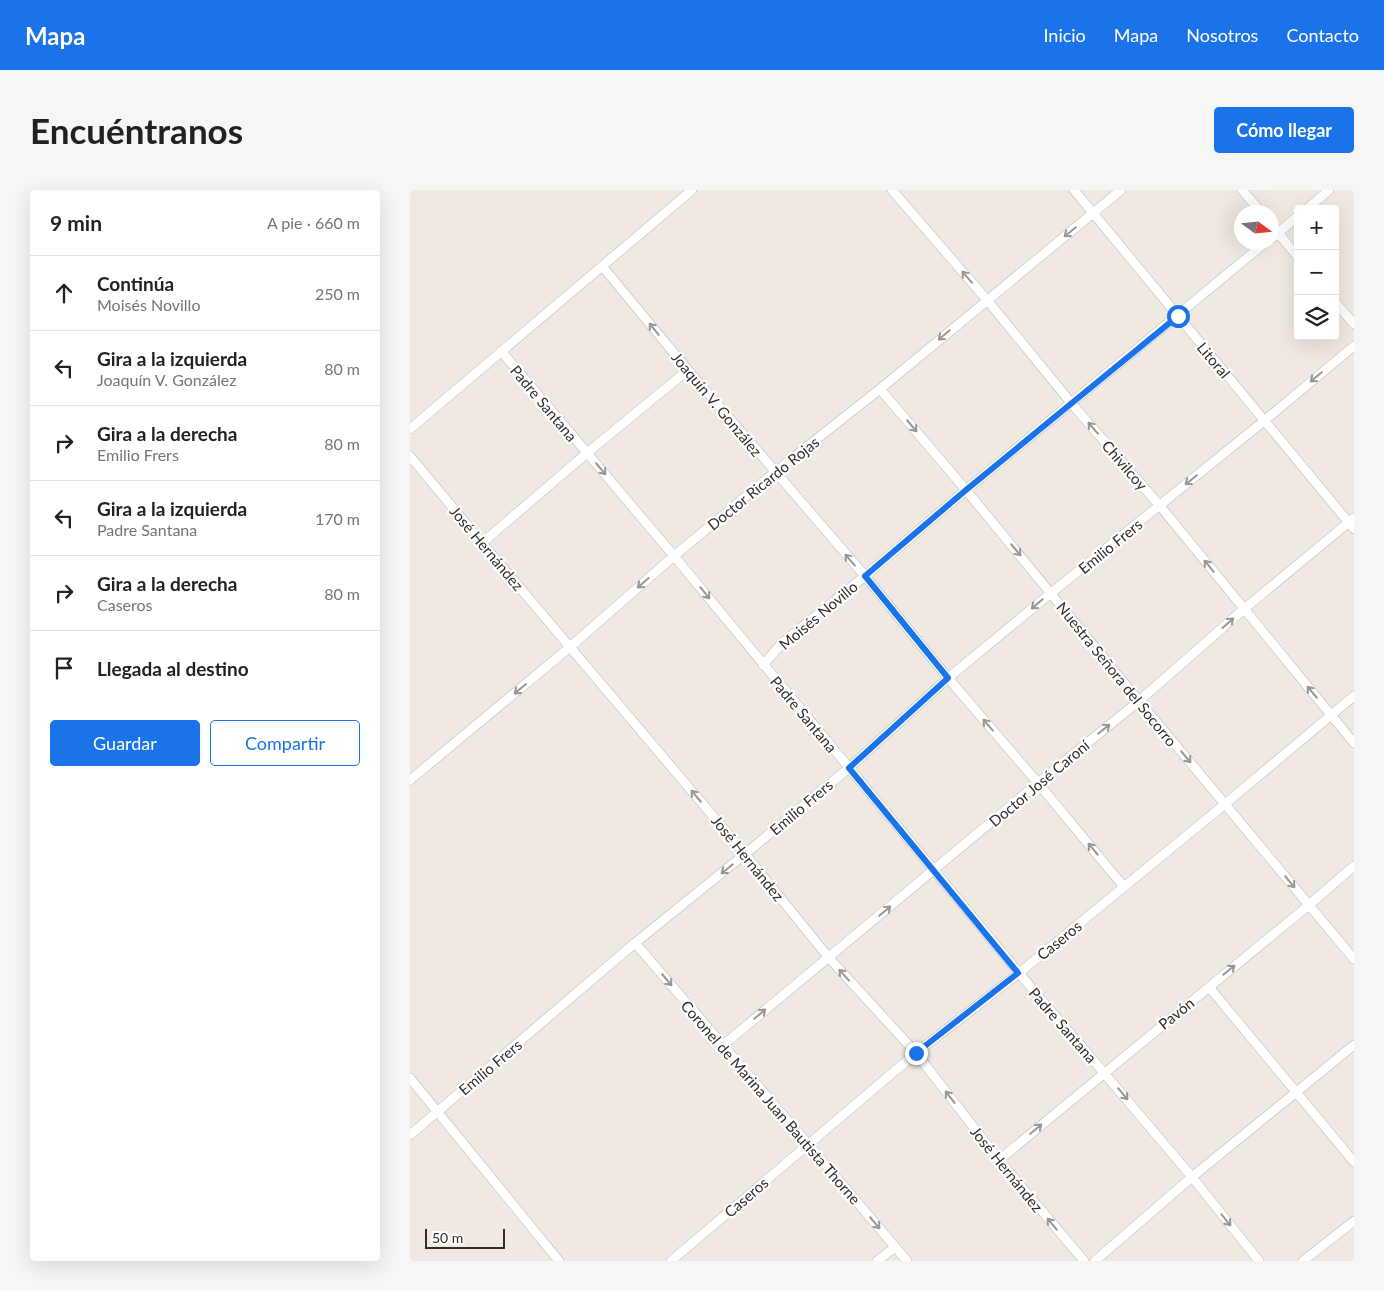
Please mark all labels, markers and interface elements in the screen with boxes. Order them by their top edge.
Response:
text: Mapa [25,21,85,50]
text: Inicio [1043,24,1086,46]
text: Mapa [1114,24,1158,46]
text: Nosotros [1186,24,1258,46]
text: Contacto [1286,24,1359,46]
button: Cómo llegar [1214,107,1354,153]
text: Encuéntranos [30,109,243,151]
north arrow [1234,205,1279,250]
map controls [1294,205,1339,340]
button: + [1294,205,1339,250]
text: 9 min [50,210,102,235]
text: A pie · 660 m [267,213,360,232]
one-way arrow [1063,227,1076,238]
button: − [1294,250,1339,295]
one-way arrow [961,270,973,283]
text: Continúa [97,272,174,295]
icon: ahead [50,279,78,307]
text: 250 m [315,284,360,303]
text: Moisés Novillo [97,295,200,314]
button: layers [1294,295,1339,340]
route start [1167,305,1190,328]
one-way arrow [649,323,660,336]
one-way arrow [938,330,951,341]
street label: Litoral [1194,338,1234,382]
text: Gira a la izquierda [97,347,247,370]
street label: Joaquín V. González [668,348,766,460]
icon: left [50,354,78,382]
text: 80 m [324,359,360,378]
street label: Padre Santana [507,361,581,445]
text: Joaquín V. González [97,370,236,389]
one-way arrow [1310,372,1323,383]
one-way arrow [906,419,917,432]
text: Gira a la derecha [97,422,237,445]
one-way arrow [1088,422,1099,435]
icon: right [50,429,78,457]
street label: Doctor Ricardo Rojas [704,433,822,533]
text: 80 m [324,434,360,453]
street label: Chivilcoy [1099,436,1152,494]
text: Emilio Frers [97,445,179,464]
one-way arrow [595,462,606,475]
one-way arrow [1185,475,1198,486]
text: Gira a la izquierda [97,497,247,520]
street label: José Hernández [446,502,528,594]
icon: left [50,504,78,532]
text: 170 m [315,509,360,528]
street label: Emilio Frers [1075,515,1145,577]
text: Padre Santana [97,520,197,539]
one-way arrow [1011,544,1022,557]
one-way arrow [845,553,856,566]
one-way arrow [1203,560,1214,573]
text: Gira a la derecha [97,572,237,595]
one-way arrow [637,577,650,588]
street label: Moisés Novillo [775,577,861,653]
icon: right [50,579,78,607]
text: 80 m [324,584,360,603]
one-way arrow [699,587,710,600]
text: Caseros [97,595,153,614]
street label: Nuestra Señora del Socorro [1053,598,1181,750]
one-way arrow [1031,599,1044,610]
one-way arrow [1221,618,1234,629]
icon: arrive [50,654,78,682]
text: Llegada al destino [97,657,249,680]
street label: Padre Santana [767,672,841,756]
one-way arrow [514,684,527,695]
one-way arrow [1307,686,1318,699]
one-way arrow [982,718,994,731]
button: Guardar [50,720,200,766]
button: Compartir [210,720,360,766]
one-way arrow [1098,723,1111,734]
street label: Doctor José Caroní [985,735,1094,830]
one-way arrow [1180,751,1191,764]
street label: Emilio Frers [766,775,836,839]
one-way arrow [690,789,702,802]
street label: José Hernández [708,812,788,905]
one-way arrow [1087,843,1098,856]
one-way arrow [721,863,734,874]
one-way arrow [1284,875,1295,888]
one-way arrow [878,905,891,916]
street label: Caseros [1033,917,1085,963]
one-way arrow [1222,965,1235,976]
one-way arrow [838,968,850,981]
one-way arrow [661,974,672,987]
street label: Padre Santana [1025,984,1101,1066]
street label: Pavón [1155,993,1197,1033]
street label: Coronel de Marina Juan Bautista Thorne [678,996,864,1208]
one-way arrow [753,1009,766,1020]
street label: Emilio Frers [455,1035,525,1099]
route end [905,1042,928,1065]
one-way arrow [1117,1088,1128,1101]
one-way arrow [945,1091,956,1104]
street label: José Hernández [967,1123,1047,1216]
one-way arrow [1029,1124,1042,1135]
street label: Caseros [720,1173,772,1221]
one-way arrow [1221,1213,1231,1227]
one-way arrow [869,1216,880,1229]
one-way arrow [1047,1217,1058,1230]
scale bar [425,1226,505,1249]
text: 50 m [432,1229,463,1246]

